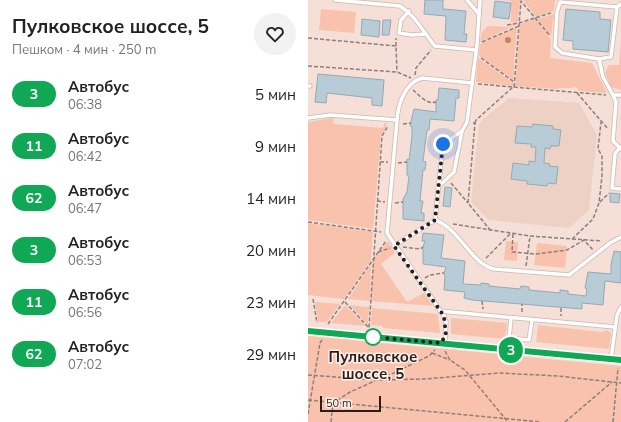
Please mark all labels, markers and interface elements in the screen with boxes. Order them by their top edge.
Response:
button: heart [254,13,296,55]
text: Пулковское шоссе, 5 [12,14,209,38]
text: Пешком · 4 мин · 250 m [12,41,156,57]
text: Автобус [68,77,129,96]
text: 3 [30,85,38,103]
text: 5 мин [255,85,296,104]
text: 06:38 [68,96,102,112]
text: Автобус [68,129,129,148]
your location [433,134,453,154]
text: 11 [26,137,42,155]
text: 9 мин [255,137,296,156]
text: 06:42 [68,148,102,164]
text: Автобус [68,181,129,200]
text: 62 [26,189,42,207]
text: 14 мин [246,189,296,208]
text: 06:47 [68,200,102,216]
text: Автобус [68,233,129,252]
text: 3 [30,241,38,259]
text: 20 мин [246,241,296,260]
text: 06:53 [68,252,102,268]
text: Автобус [68,285,129,304]
text: 11 [26,293,42,311]
text: 23 мин [246,293,296,312]
text: 06:56 [68,304,102,320]
marker: Пулковское шоссе, 5 [364,328,382,346]
text: Автобус [68,337,129,356]
line badge: 3 [498,337,524,363]
text: 3 [507,341,515,359]
text: 62 [26,345,42,363]
text: 29 мин [246,345,296,364]
place label: Пулковское шоссе, 5 [329,347,417,383]
text: 07:02 [68,356,102,372]
scale bar [320,394,381,413]
text: 50 m [326,396,352,410]

